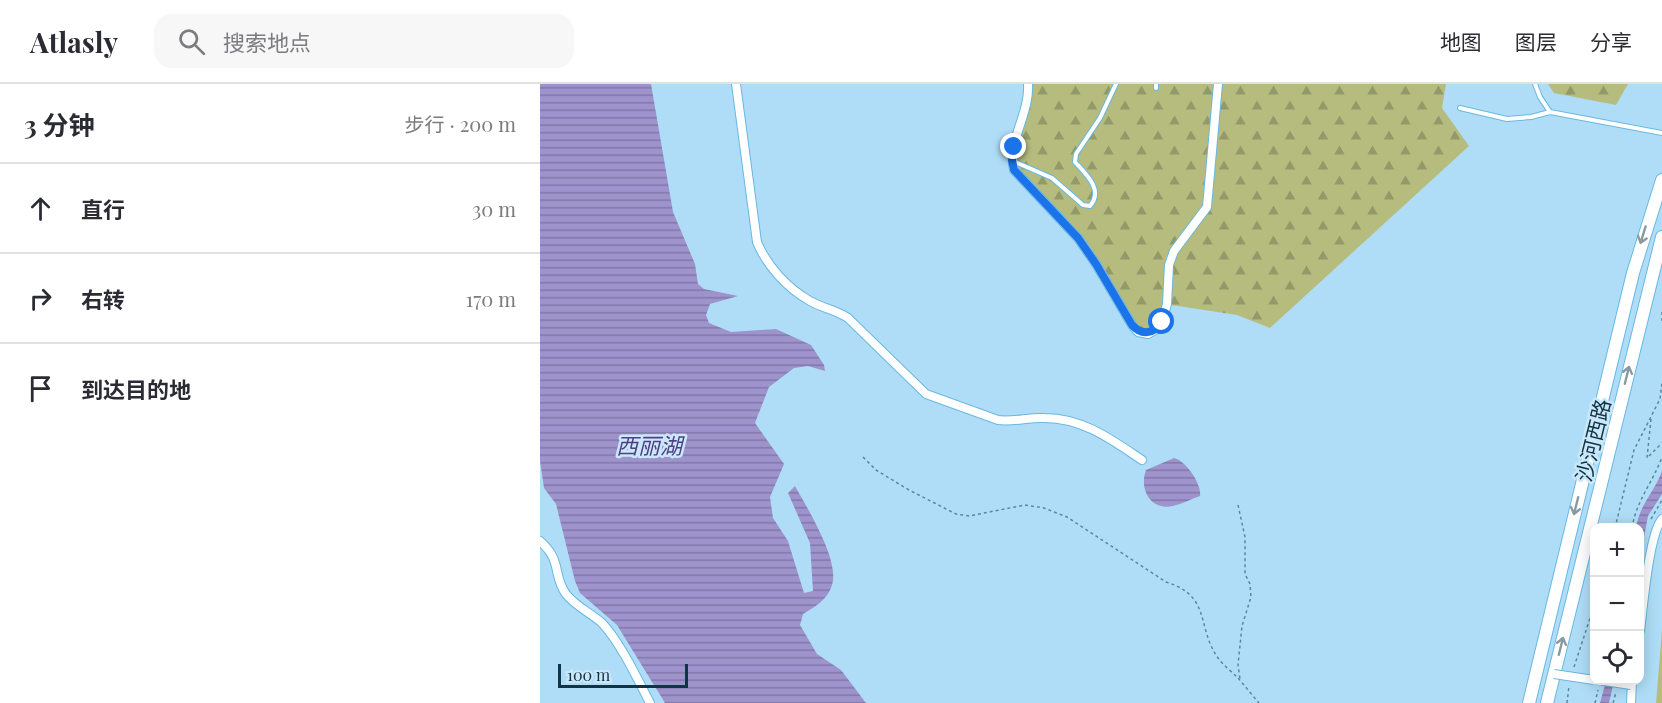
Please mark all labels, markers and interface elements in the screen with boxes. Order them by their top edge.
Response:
search box [154,14,574,68]
text: Atlasly [30,23,118,60]
icon: search [175,25,208,58]
text: 搜索地点 [223,27,311,57]
text: 地图 [1440,27,1482,55]
text: 图层 [1515,27,1557,55]
text: 分享 [1590,27,1632,55]
text: 3 分钟 [24,107,95,142]
text: 步行 · 200 m [404,110,516,137]
route end [1000,133,1026,159]
icon: ahead [24,192,57,225]
text: 直行 [81,194,125,224]
text: 30 m [472,195,516,222]
one-way arrow [1637,225,1648,244]
icon: right [24,282,57,315]
text: 右转 [81,284,125,314]
text: 170 m [466,285,516,312]
route start [1148,308,1174,334]
one-way arrow [1621,366,1633,385]
icon: arrive [24,372,57,405]
text: 到达目的地 [81,374,191,404]
street label: 沙河西路 [1568,396,1616,484]
water label: 西丽湖 [616,430,685,460]
one-way arrow [1570,496,1582,515]
map controls [1590,523,1644,685]
button: + [1590,523,1644,577]
button: − [1590,577,1644,631]
button: locate [1590,631,1644,685]
one-way arrow [1556,637,1568,656]
scale bar [558,661,688,688]
text: 100 m [567,664,610,685]

